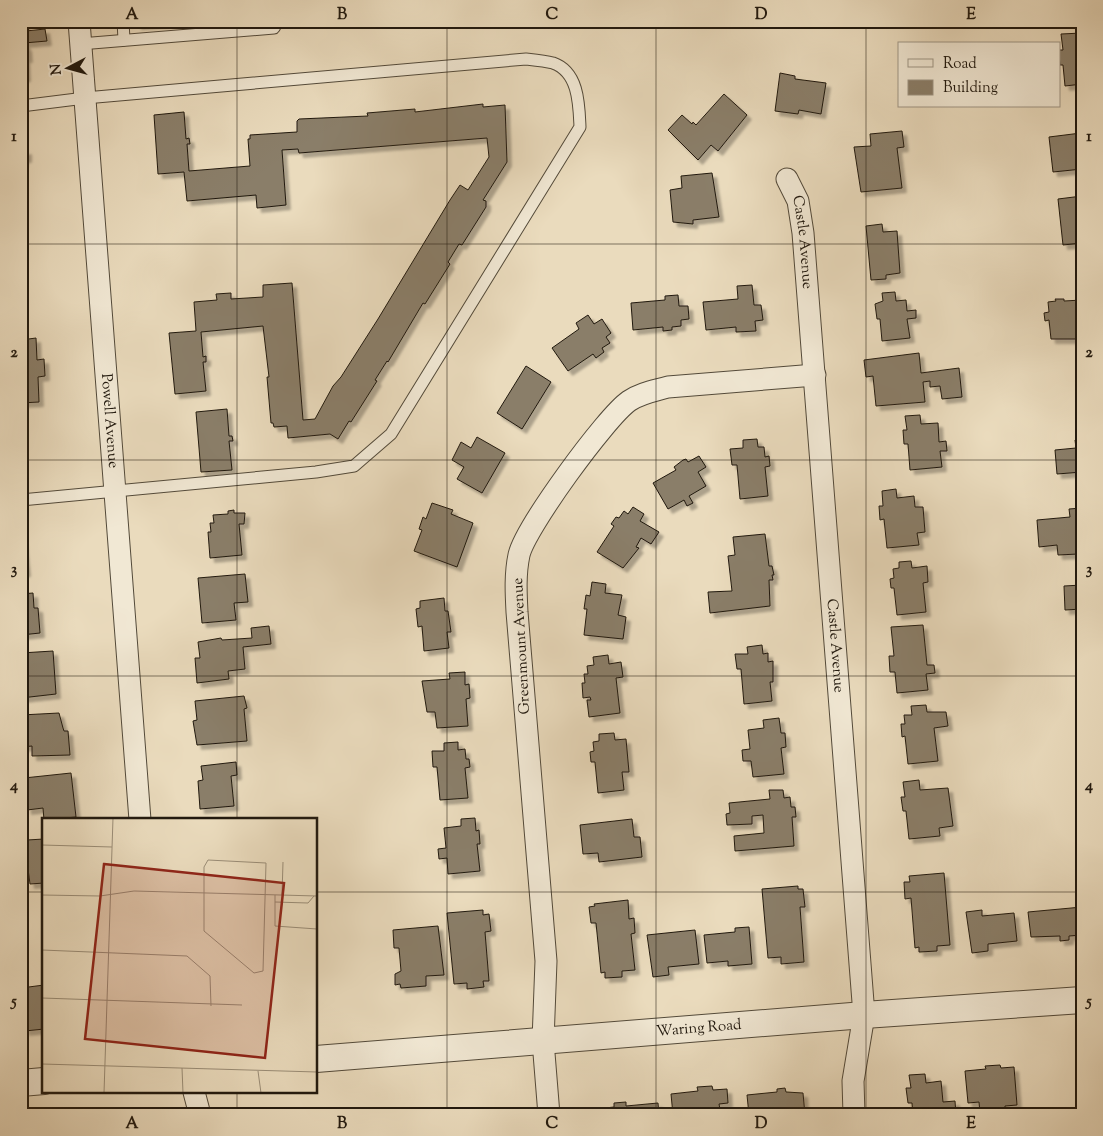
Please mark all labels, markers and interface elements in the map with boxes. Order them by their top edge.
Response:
text: A [126,4,139,27]
text: B [337,4,347,27]
text: C [546,4,559,27]
text: D [755,4,768,27]
text: E [966,4,976,27]
north arrow [42,42,92,92]
legend [898,42,1060,108]
text: Road [943,54,977,75]
text: N [47,63,68,76]
text: Building [943,78,998,99]
text: 1 [11,126,17,149]
text: 1 [1086,126,1092,149]
street label: Castle Avenue [787,194,818,290]
text: 2 [10,342,18,365]
text: 2 [1085,342,1093,365]
street label: Powell Avenue [95,373,124,469]
text: 3 [11,559,18,582]
text: 3 [1086,559,1093,582]
street label: Greenmount Avenue [508,577,536,715]
street label: Castle Avenue [821,598,849,694]
text: 4 [9,775,18,798]
text: 4 [1084,775,1093,798]
inset map [42,818,318,1094]
text: 5 [9,991,17,1014]
text: 5 [1084,991,1092,1014]
street label: Waring Road [655,1014,743,1042]
text: A [126,1113,139,1136]
text: B [337,1113,347,1136]
text: C [546,1113,559,1136]
text: D [755,1113,768,1136]
text: E [966,1113,976,1136]

